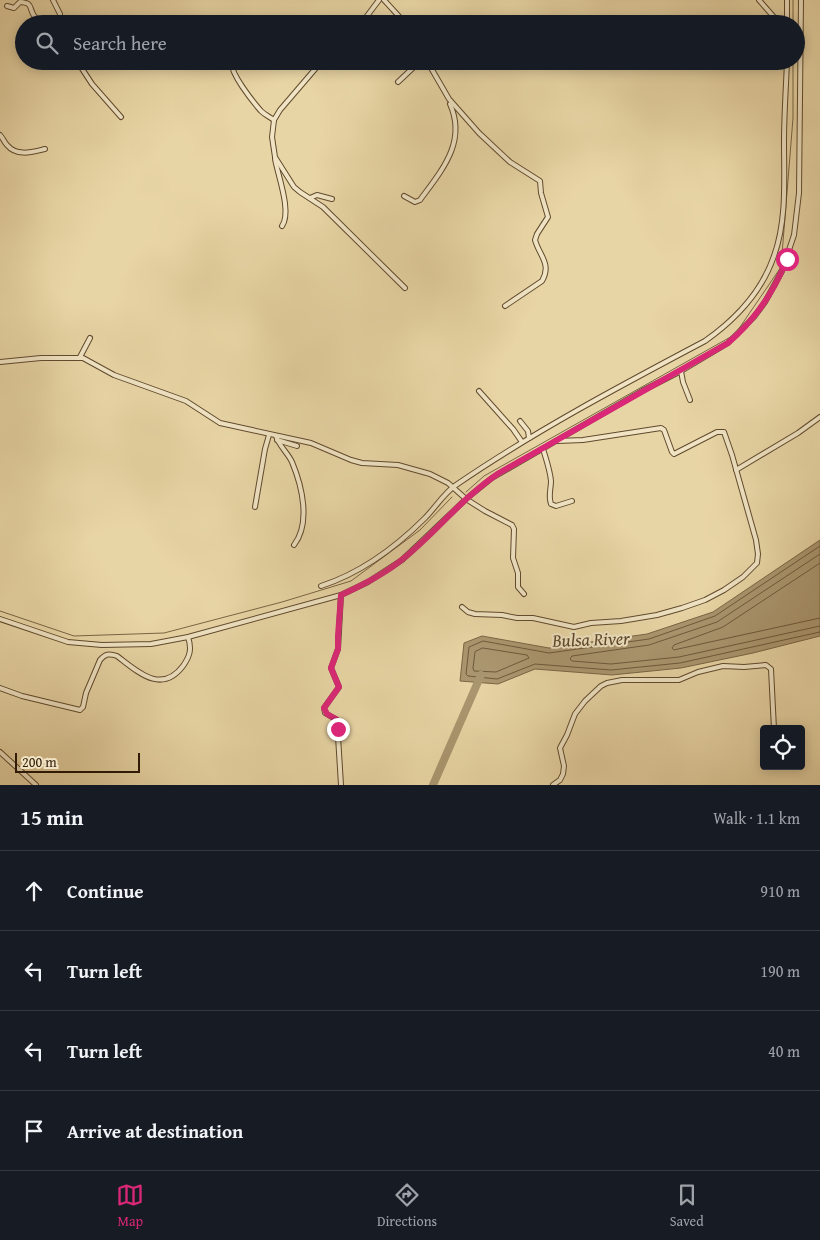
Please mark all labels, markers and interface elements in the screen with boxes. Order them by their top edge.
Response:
search box [15,15,805,70]
icon: search [33,29,61,57]
text: Search here [73,29,167,57]
route start [776,248,799,271]
water label: Bulsa River [551,624,631,654]
route end [327,718,350,741]
map controls [760,725,805,770]
button: locate [760,725,805,770]
scale bar [15,750,140,773]
text: 200 m [22,752,57,772]
text: 15 min [20,802,83,833]
text: Walk · 1.1 km [713,806,800,830]
icon: ahead [20,877,48,905]
text: Continue [67,877,144,905]
text: 910 m [760,879,800,903]
icon: left [20,957,48,985]
text: Turn left [67,957,142,985]
text: 190 m [760,959,800,983]
icon: left [20,1037,48,1065]
text: Turn left [67,1037,142,1065]
text: 40 m [768,1039,800,1063]
icon: arrive [20,1117,48,1145]
text: Arrive at destination [67,1117,243,1145]
tab: Map [116,1181,144,1231]
tab: Directions [377,1181,437,1231]
tab: Saved [670,1181,704,1231]

